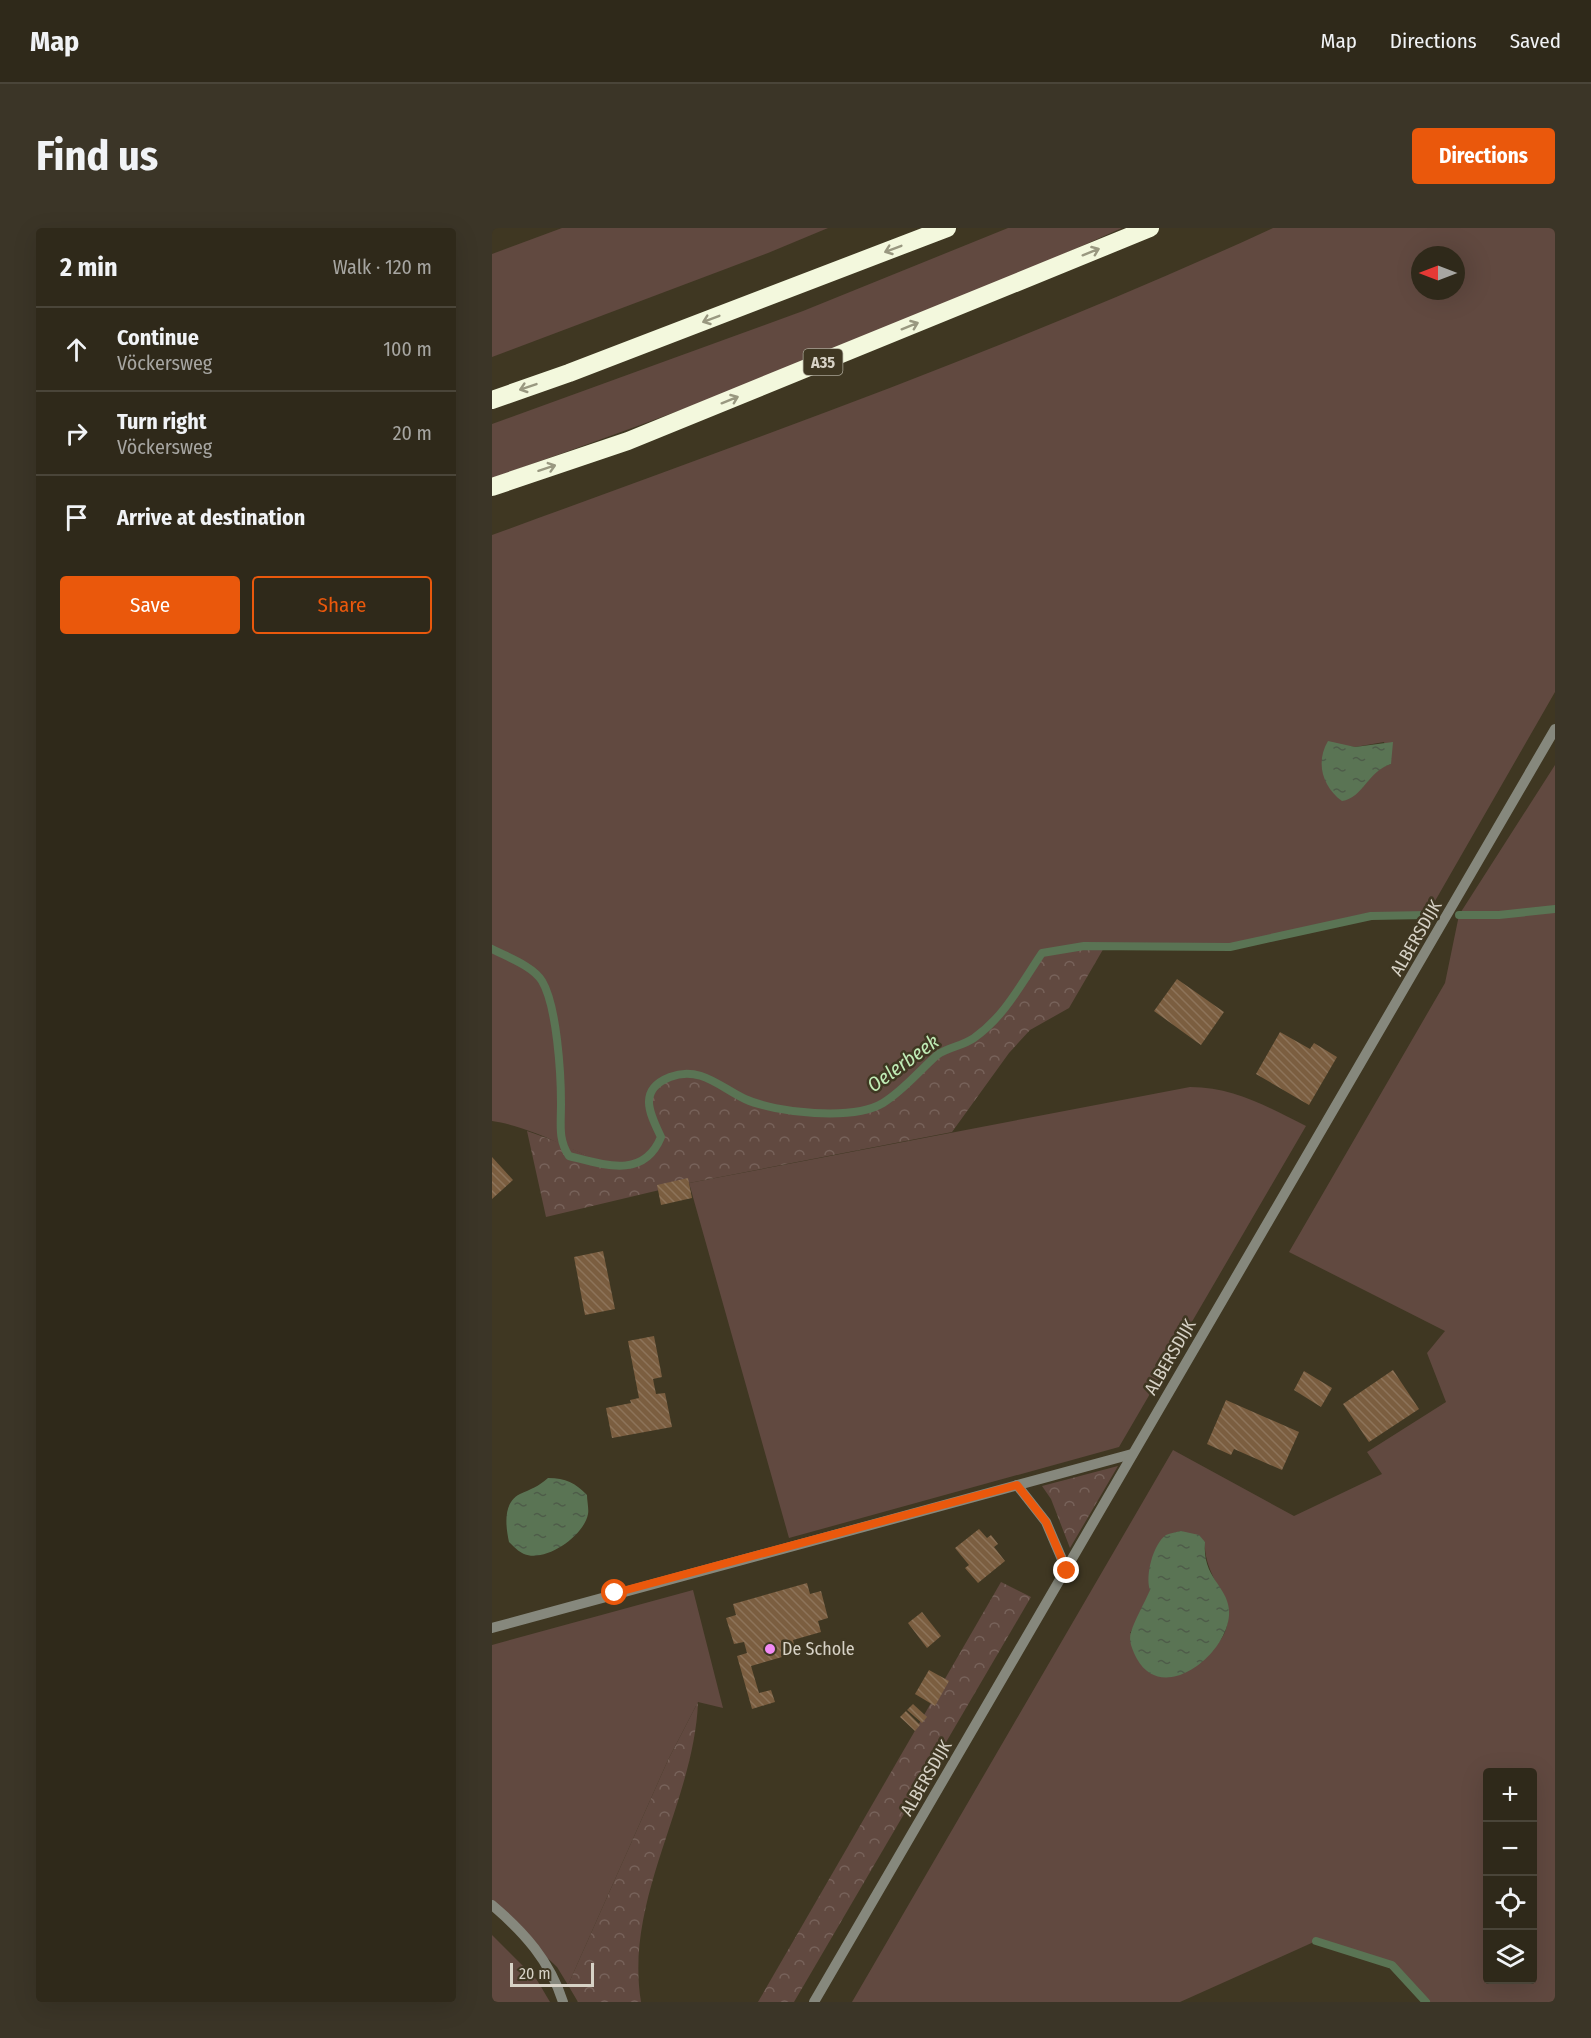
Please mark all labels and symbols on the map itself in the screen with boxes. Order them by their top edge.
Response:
one-way arrow [884,244,903,255]
one-way arrow [1081,246,1100,257]
north arrow [1411,246,1465,300]
one-way arrow [702,314,720,325]
one-way arrow [901,320,919,331]
road number: A35 [804,349,842,375]
one-way arrow [519,383,538,394]
one-way arrow [720,394,739,405]
one-way arrow [538,462,556,473]
street label: ALBERSDIJK [1385,896,1447,980]
water label: Oelerbeek [862,1029,944,1097]
street label: ALBERSDIJK [1139,1315,1201,1399]
route end [1053,1557,1079,1583]
route start [601,1579,627,1605]
place label: De Schole [782,1638,855,1660]
marker: De Schole [763,1642,777,1656]
street label: ALBERSDIJK [895,1736,957,1820]
scale bar [510,1960,594,1988]

